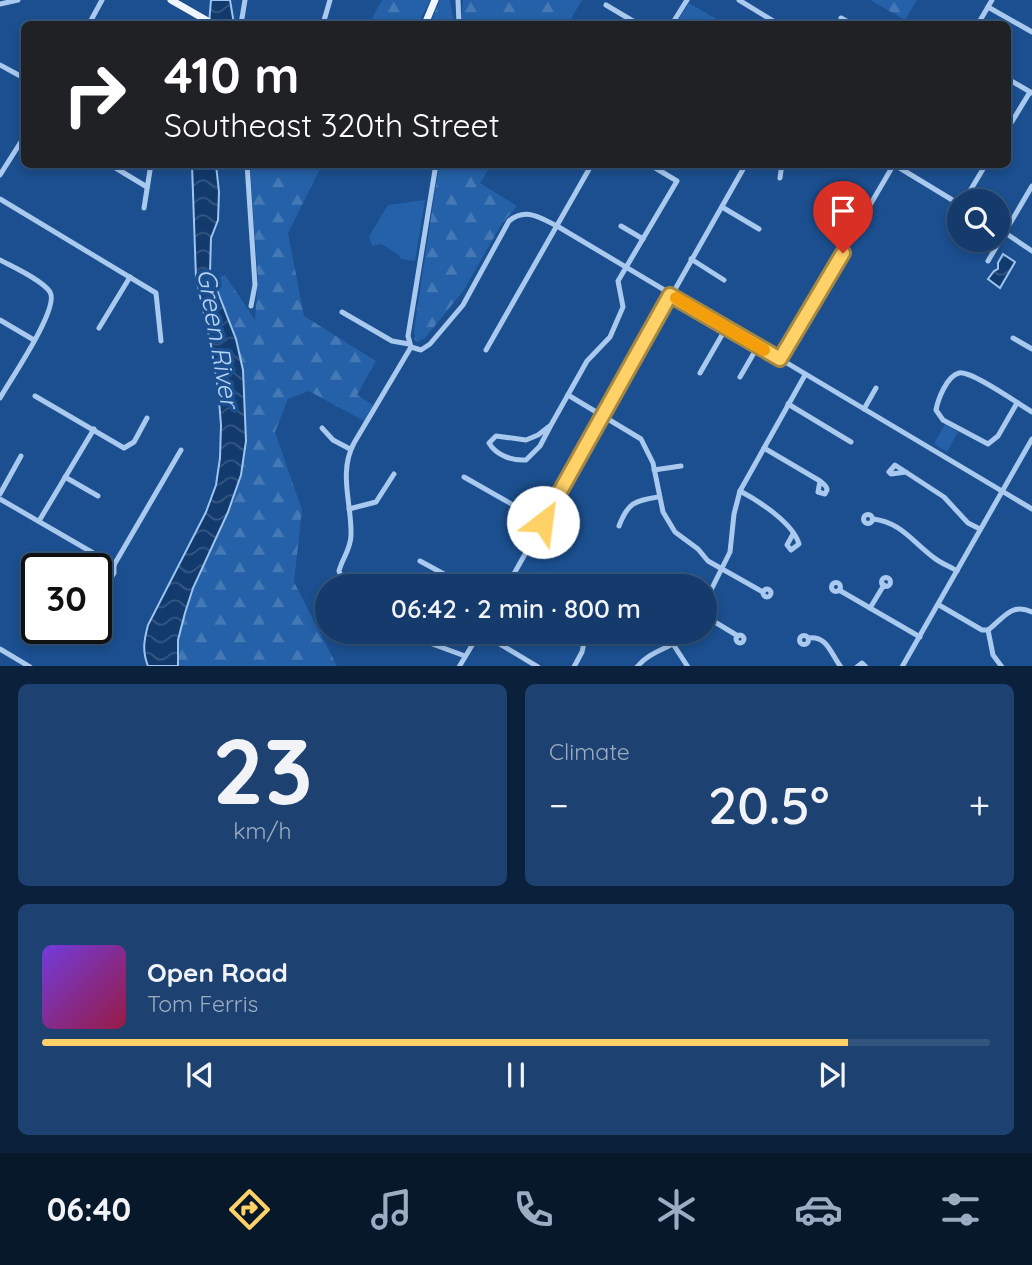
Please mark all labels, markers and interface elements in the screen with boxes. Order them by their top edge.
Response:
text: 410 m [164,44,299,105]
icon: right [49,49,140,140]
text: Southeast 320th Street [164,105,500,145]
pin [813,181,873,253]
map controls [947,189,1010,252]
button: search [947,189,1010,252]
icon: arrive [824,192,862,230]
water label: Green River [190,266,247,413]
position arrow [506,485,580,559]
speed limit sign: 30 [21,553,112,644]
text: 06:42 · 2 min · 800 m [391,592,641,625]
text: 23 [212,713,313,827]
text: Climate [549,737,630,766]
text: 20.5° [708,772,829,837]
text: − [549,781,569,829]
text: + [969,781,990,829]
text: km/h [233,816,292,845]
text: Open Road [147,956,288,989]
text: Tom Ferris [147,989,258,1018]
icon: previous [181,1056,219,1094]
icon: pause [497,1056,535,1094]
icon: next [813,1056,851,1094]
icon: directions [225,1185,274,1234]
icon: music [367,1185,416,1234]
icon: phone [509,1185,558,1234]
icon: climate [652,1185,701,1234]
icon: car [794,1185,843,1234]
icon: filters [936,1185,985,1234]
text: 06:40 [47,1189,131,1229]

